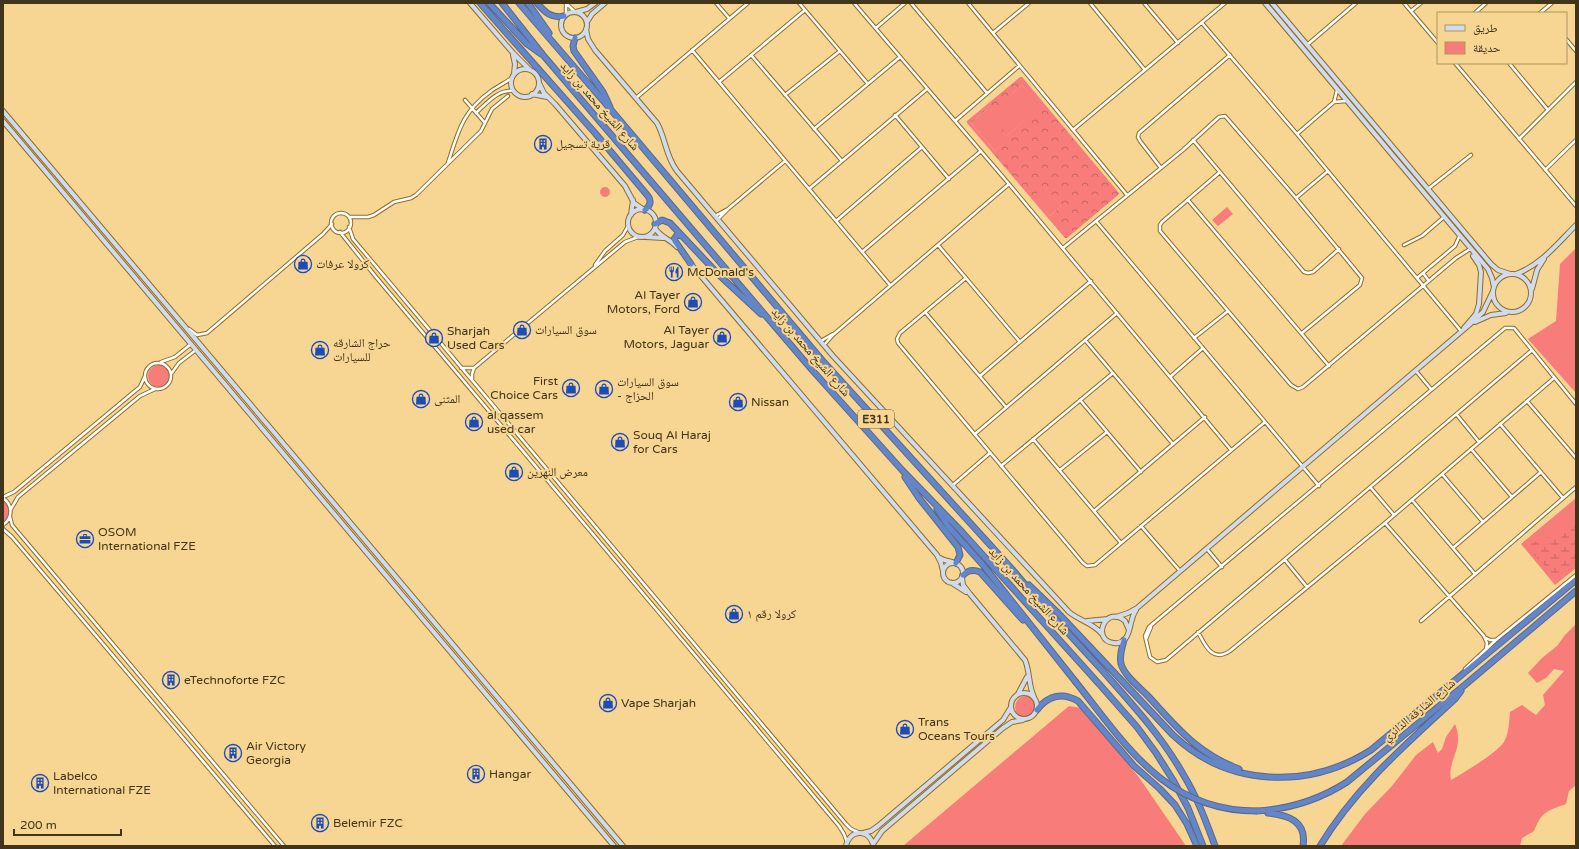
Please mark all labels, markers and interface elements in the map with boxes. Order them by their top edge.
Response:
legend [1437,12,1567,64]
text: طريق [1473,21,1498,35]
text: حديقة [1473,41,1501,55]
street label: شارع الشيخ محمد بن زايد [557,59,642,154]
building icon: قرية تسجيل [533,134,553,154]
place label: قرية تسجيل [556,137,610,151]
shop icon: كرولا عرفات [293,254,313,274]
place label: كرولا عرفات [316,257,369,271]
restaurant icon: McDonald's [664,262,684,282]
place label: McDonald's [687,265,754,279]
place label: Al Tayer Motors, Ford [607,288,680,316]
shop icon: Al Tayer Motors, Ford [683,292,703,312]
street label: شارع الشيخ محمد بن زايد [768,305,853,400]
shop icon: سوق السيارات [512,320,532,340]
place label: سوق السيارات [535,323,597,337]
place label: Al Tayer Motors, Jaguar [623,323,709,351]
place label: Sharjah Used Cars [447,324,505,352]
shop icon: Al Tayer Motors, Jaguar [712,327,732,347]
shop icon: Sharjah Used Cars [424,328,444,348]
place label: حراج الشارقه للسيارات [333,336,391,364]
shop icon: حراج الشارقه للسيارات [310,340,330,360]
place label: First Choice Cars [490,374,558,402]
place label: سوق السيارات - الحزاج [617,375,679,403]
shop icon: First Choice Cars [561,378,581,398]
shop icon: سوق السيارات - الحزاج [594,379,614,399]
shop icon: المثنى [411,389,431,409]
place label: المثنى [434,392,461,406]
shop icon: Nissan [728,392,748,412]
place label: Nissan [751,395,789,409]
place label: al qassem used car [487,408,544,436]
road number: E311 [858,410,894,428]
shop icon: al qassem used car [464,412,484,432]
place label: Souq Al Haraj for Cars [633,428,711,456]
shop icon: Souq Al Haraj for Cars [610,432,630,452]
shop icon: معرض النهرين [504,462,524,482]
place label: معرض النهرين [527,465,588,479]
place label: OSOM International FZE [98,525,196,553]
office icon: OSOM International FZE [75,529,95,549]
street label: شارع الشيخ محمد بن زايد [985,544,1072,638]
shop icon: كرولا رقم ١ [724,604,744,624]
place label: كرولا رقم ١ [747,607,796,622]
building icon: eTechnoforte FZC [161,670,181,690]
place label: eTechnoforte FZC [184,673,285,687]
street label: شارع الشارقة الدائري [1380,676,1460,747]
shop icon: Vape Sharjah [598,693,618,713]
place label: Vape Sharjah [621,696,696,710]
place label: Trans Oceans Tours [918,715,995,743]
shop icon: Trans Oceans Tours [895,719,915,739]
place label: Air Victory Georgia [246,739,307,767]
building icon: Air Victory Georgia [223,743,243,763]
building icon: Hangar [466,764,486,784]
place label: Hangar [489,767,531,781]
place label: Labelco International FZE [53,769,151,797]
building icon: Labelco International FZE [30,773,50,793]
scale bar [14,811,121,837]
building icon: Belemir FZC [310,813,330,833]
place label: Belemir FZC [333,816,403,830]
text: 200 m [20,818,57,832]

